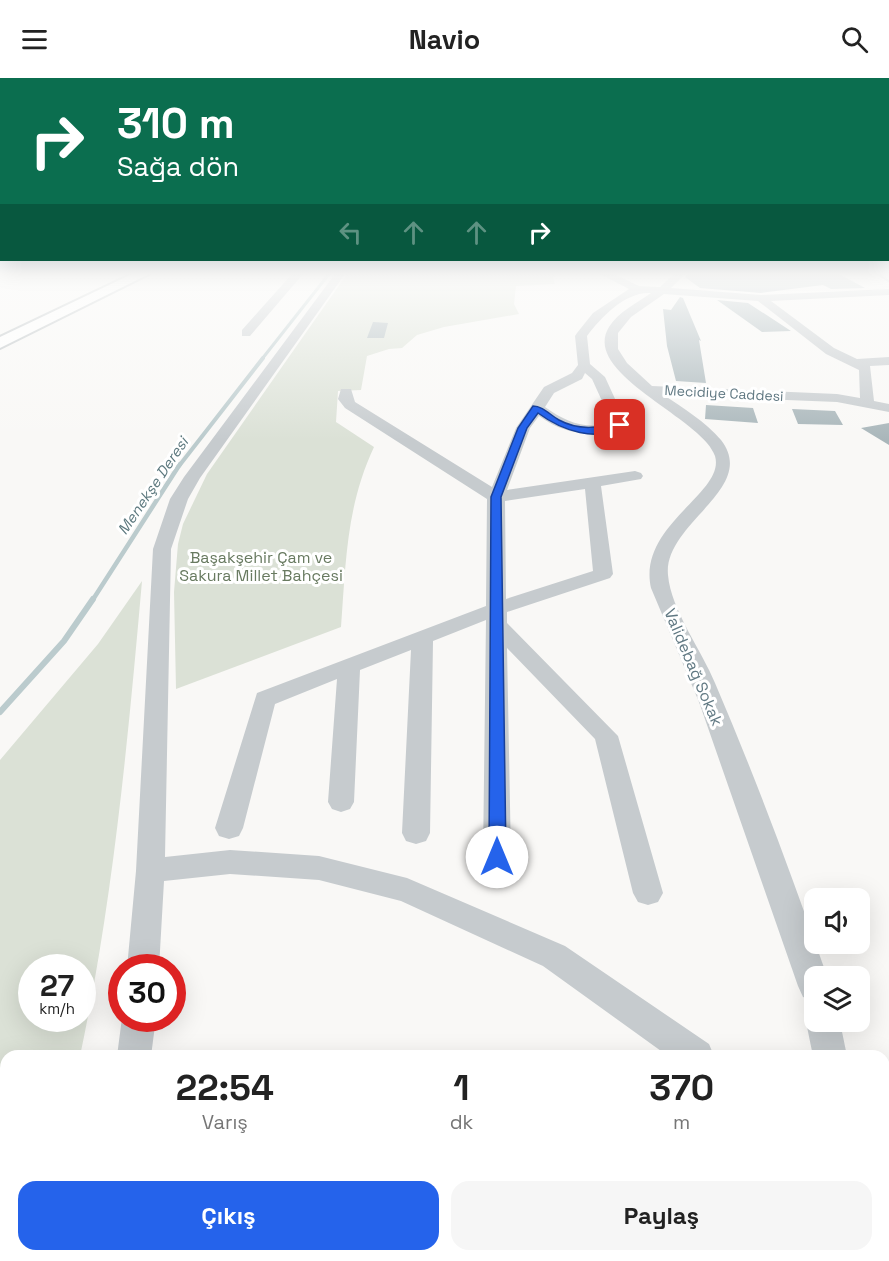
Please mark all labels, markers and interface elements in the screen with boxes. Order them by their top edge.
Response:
text: Navio [409,22,480,57]
icon: menu [18,23,51,56]
icon: search [838,23,871,56]
text: 310 m [117,97,235,150]
icon: right [18,102,96,180]
text: Sağa dön [117,149,239,184]
icon: left [334,216,367,249]
icon: ahead [397,216,430,249]
icon: ahead [460,216,493,249]
icon: right [523,216,556,249]
street label: Mecidiye Caddesi [664,381,784,405]
pin [594,399,645,450]
icon: arrive [603,408,636,441]
water label: Menekşe Deresi [113,432,193,538]
park label: Başakşehir Çam ve Sakura Millet Bahçesi [179,547,343,586]
street label: Validebağ Sokak [659,605,728,730]
position arrow [465,825,529,889]
map controls [804,888,870,1032]
button: sound [804,888,870,954]
speed limit sign: 30 [108,954,186,1032]
text: 27 [40,966,74,1005]
button: layers [804,966,870,1032]
text: km/h [39,999,75,1018]
text: 22:54 [176,1065,274,1111]
text: 1 [453,1065,470,1111]
text: 370 [649,1065,714,1111]
text: Varış [202,1109,248,1135]
text: dk [450,1109,473,1135]
text: m [673,1109,690,1135]
button: Çıkış [18,1181,439,1250]
button: Paylaş [451,1181,872,1250]

